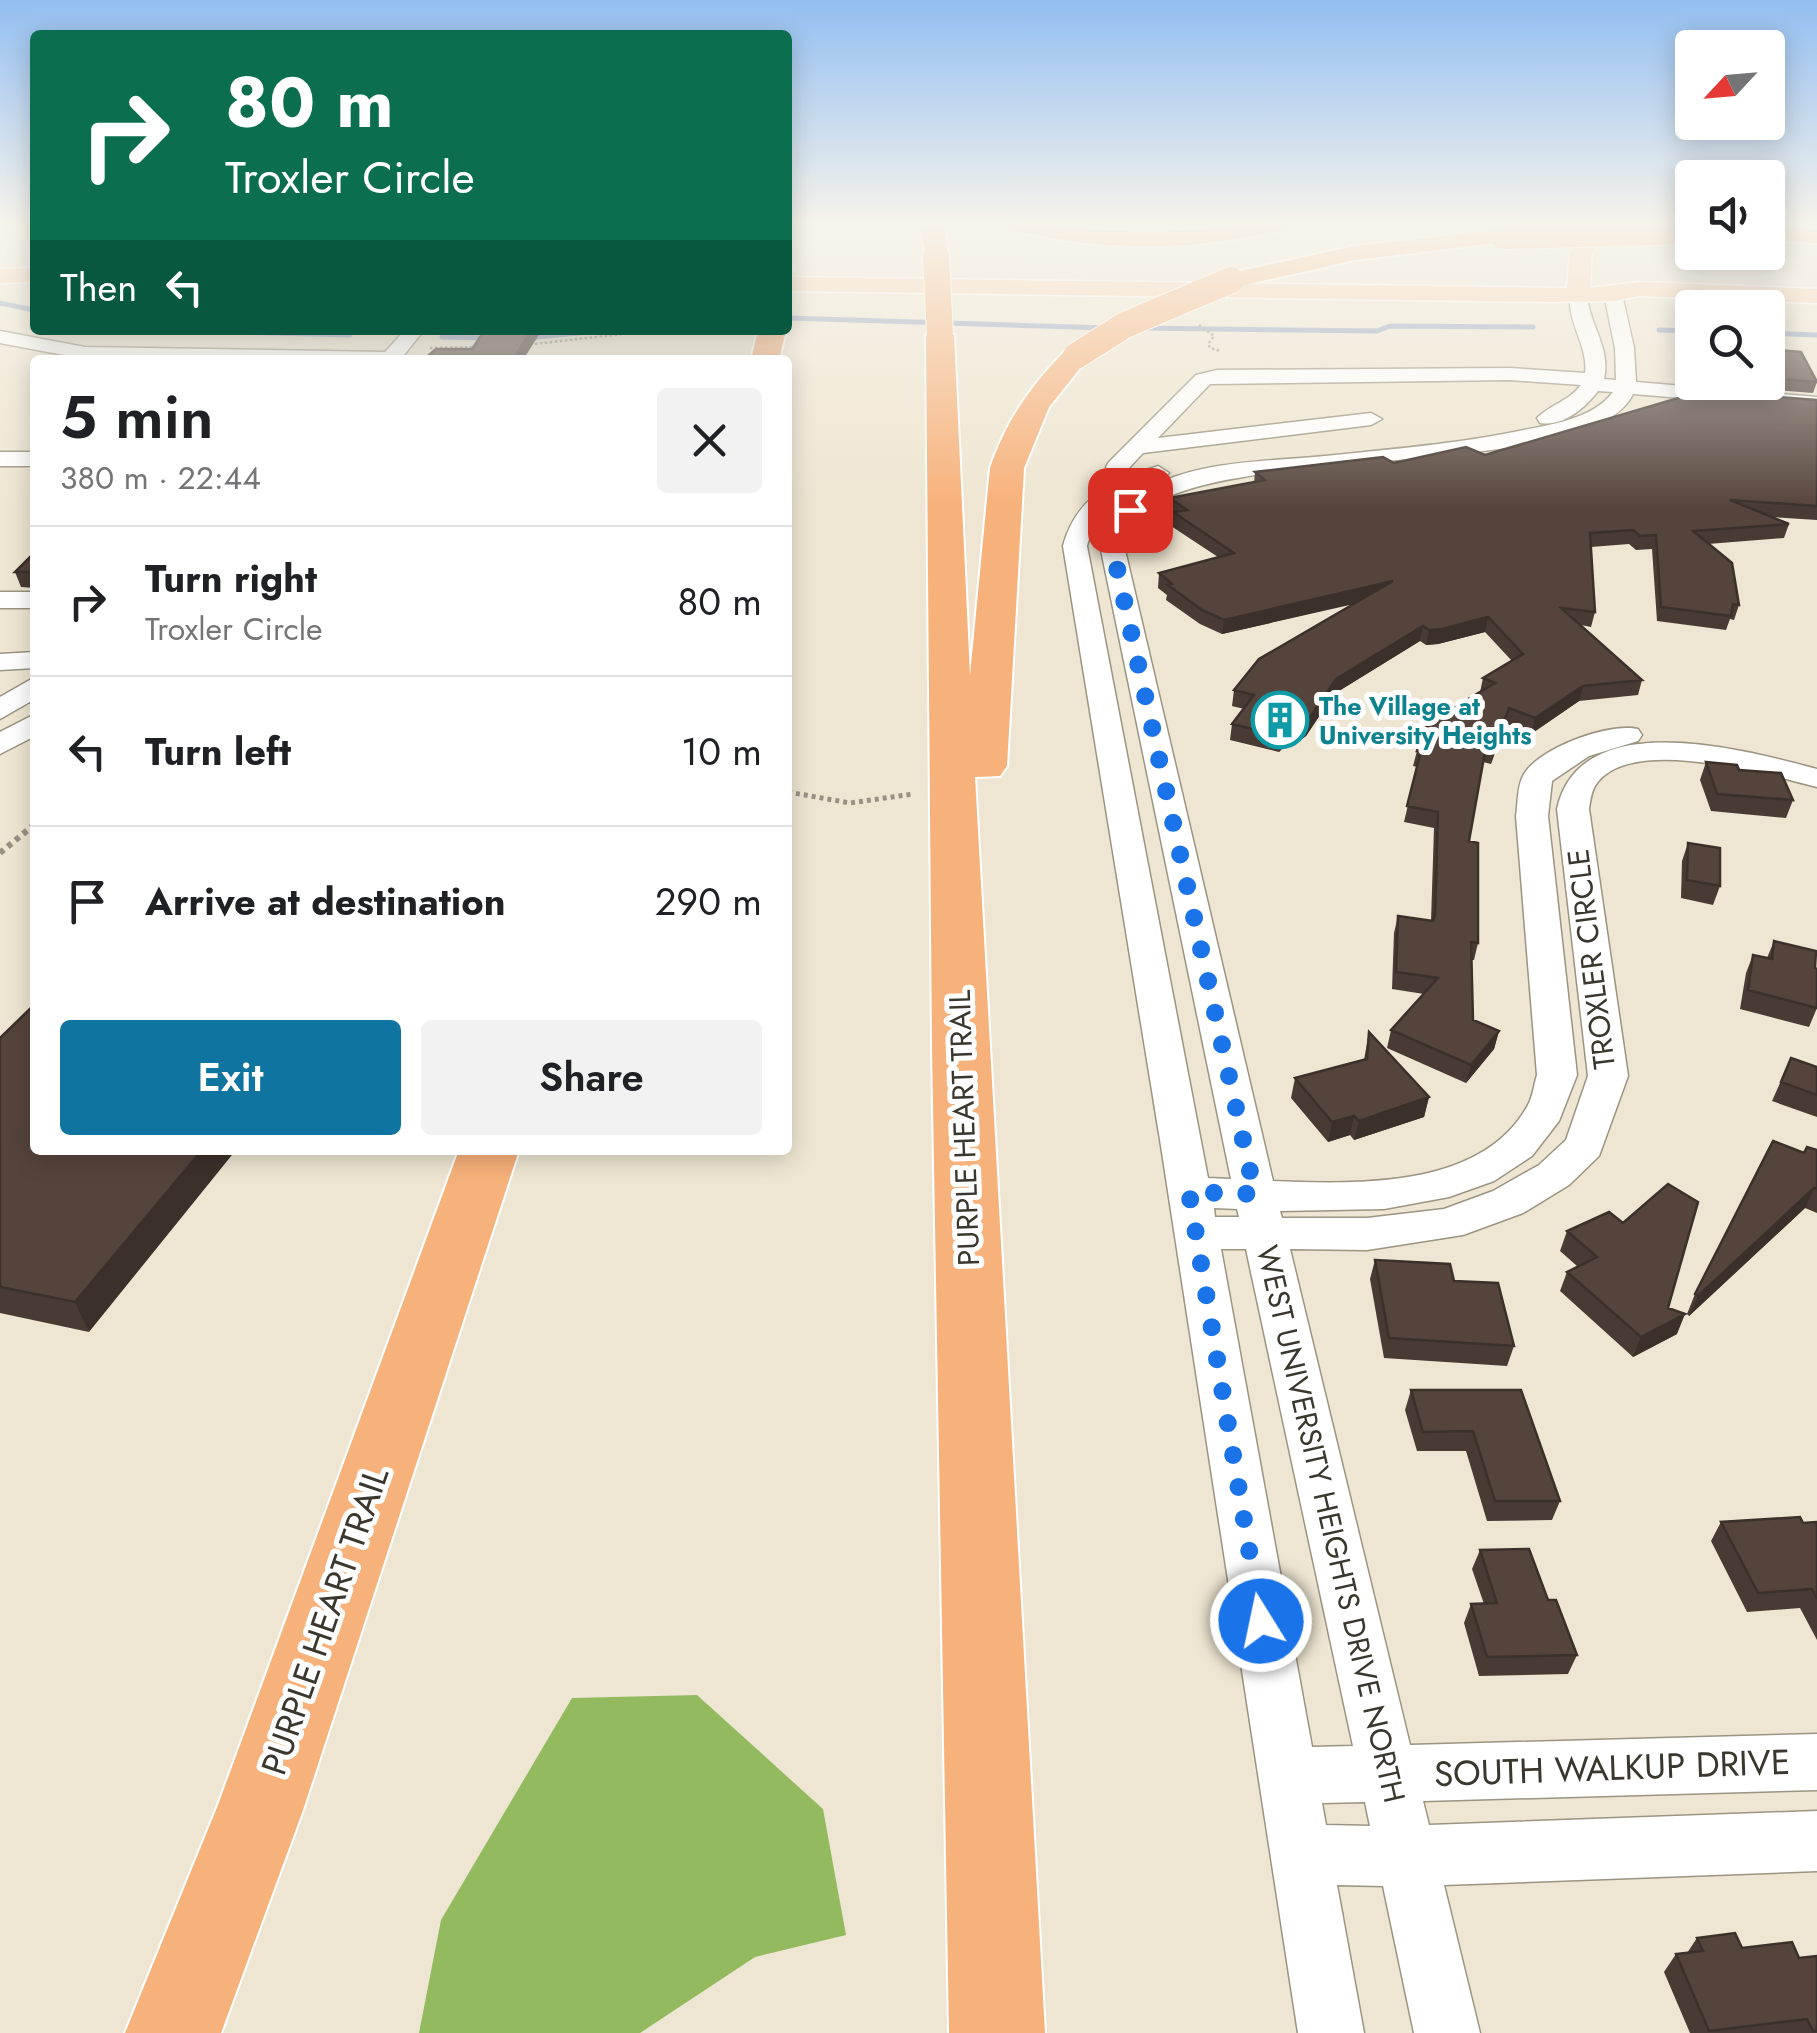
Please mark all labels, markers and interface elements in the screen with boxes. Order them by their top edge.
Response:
north arrow [1675,30,1785,140]
map controls [1675,30,1785,400]
text: 80 m [225,52,394,153]
icon: right [60,70,190,200]
text: Troxler Circle [225,145,475,210]
button: sound [1675,160,1785,270]
text: Then [60,260,137,315]
icon: left [157,260,212,315]
button: search [1675,290,1785,400]
text: 5 min [60,374,213,461]
button: close [657,388,762,493]
text: 380 m · 22:44 [60,455,261,501]
pin [1088,468,1173,553]
icon: arrive [1103,483,1158,538]
text: Turn right [145,551,317,606]
icon: right [60,574,115,629]
text: 80 m [677,574,762,629]
text: Troxler Circle [145,606,323,652]
place label: The Village at University Heights [1319,688,1532,753]
building icon: The Village at University Heights [1250,690,1310,750]
icon: left [60,724,115,779]
text: Turn left [145,724,291,779]
text: 10 m [681,724,762,779]
street label: TROXLER CIRCLE [1556,847,1626,1071]
icon: arrive [60,874,115,929]
text: Arrive at destination [145,874,506,929]
text: 290 m [655,874,762,929]
street label: PURPLE HEART TRAIL [938,989,990,1267]
button: Exit [60,1020,401,1135]
button: Share [421,1020,762,1135]
street label: WEST UNIVERSITY HEIGHTS DRIVE NORTH [1246,1241,1416,1807]
street label: PURPLE HEART TRAIL [249,1460,401,1782]
position arrow [1209,1569,1313,1673]
street label: SOUTH WALKUP DRIVE [1433,1737,1791,1799]

